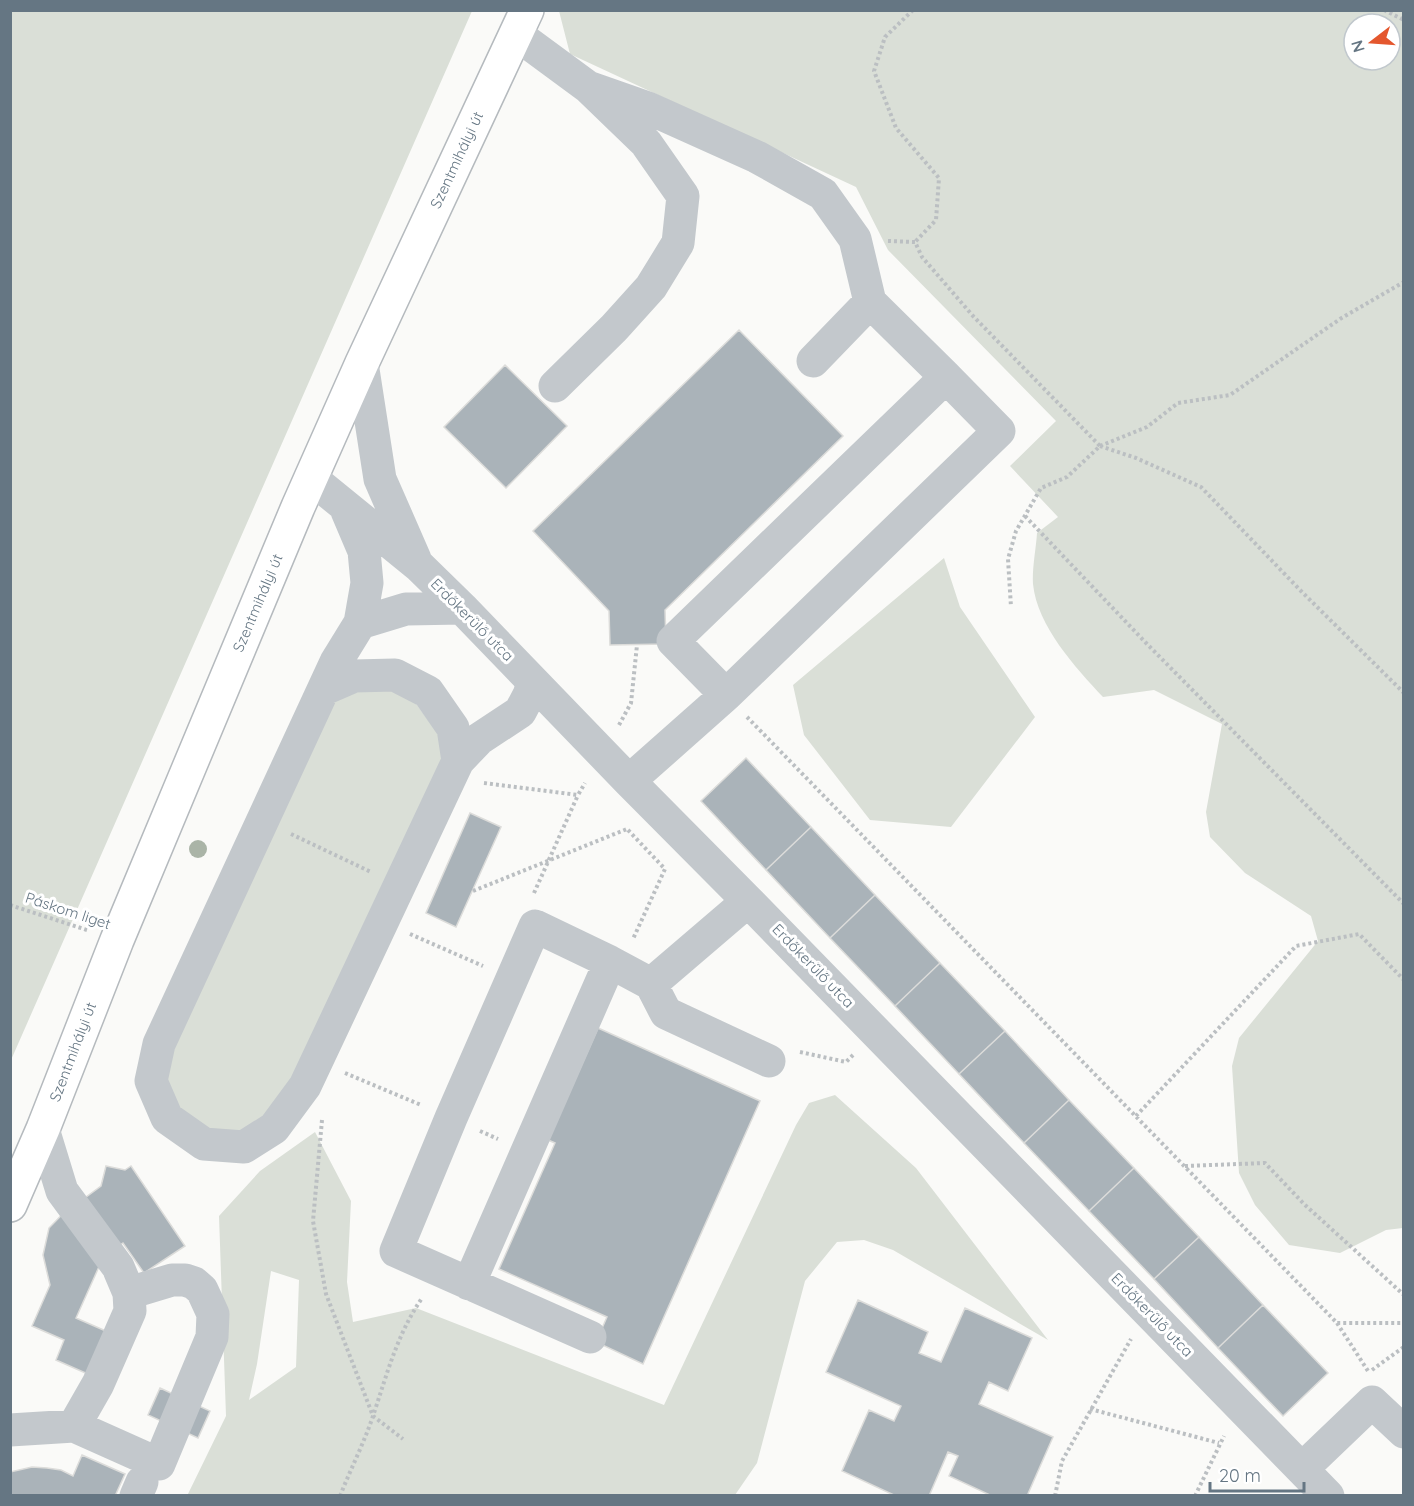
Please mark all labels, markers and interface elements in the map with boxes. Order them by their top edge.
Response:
north arrow [1342,12,1402,72]
text: N [1346,38,1369,55]
street label: Szentmihályi út [426,108,487,211]
street label: Szentmihályi út [228,551,287,655]
street label: Erdőkerülő utca [427,574,518,665]
street label: Páskom liget [23,888,113,933]
street label: Erdőkerülő utca [768,920,858,1012]
street label: Szentmihályi út [45,999,100,1104]
street label: Erdőkerülő utca [1107,1269,1197,1361]
scale bar [1210,1455,1304,1493]
text: 20 m [1219,1464,1261,1487]

